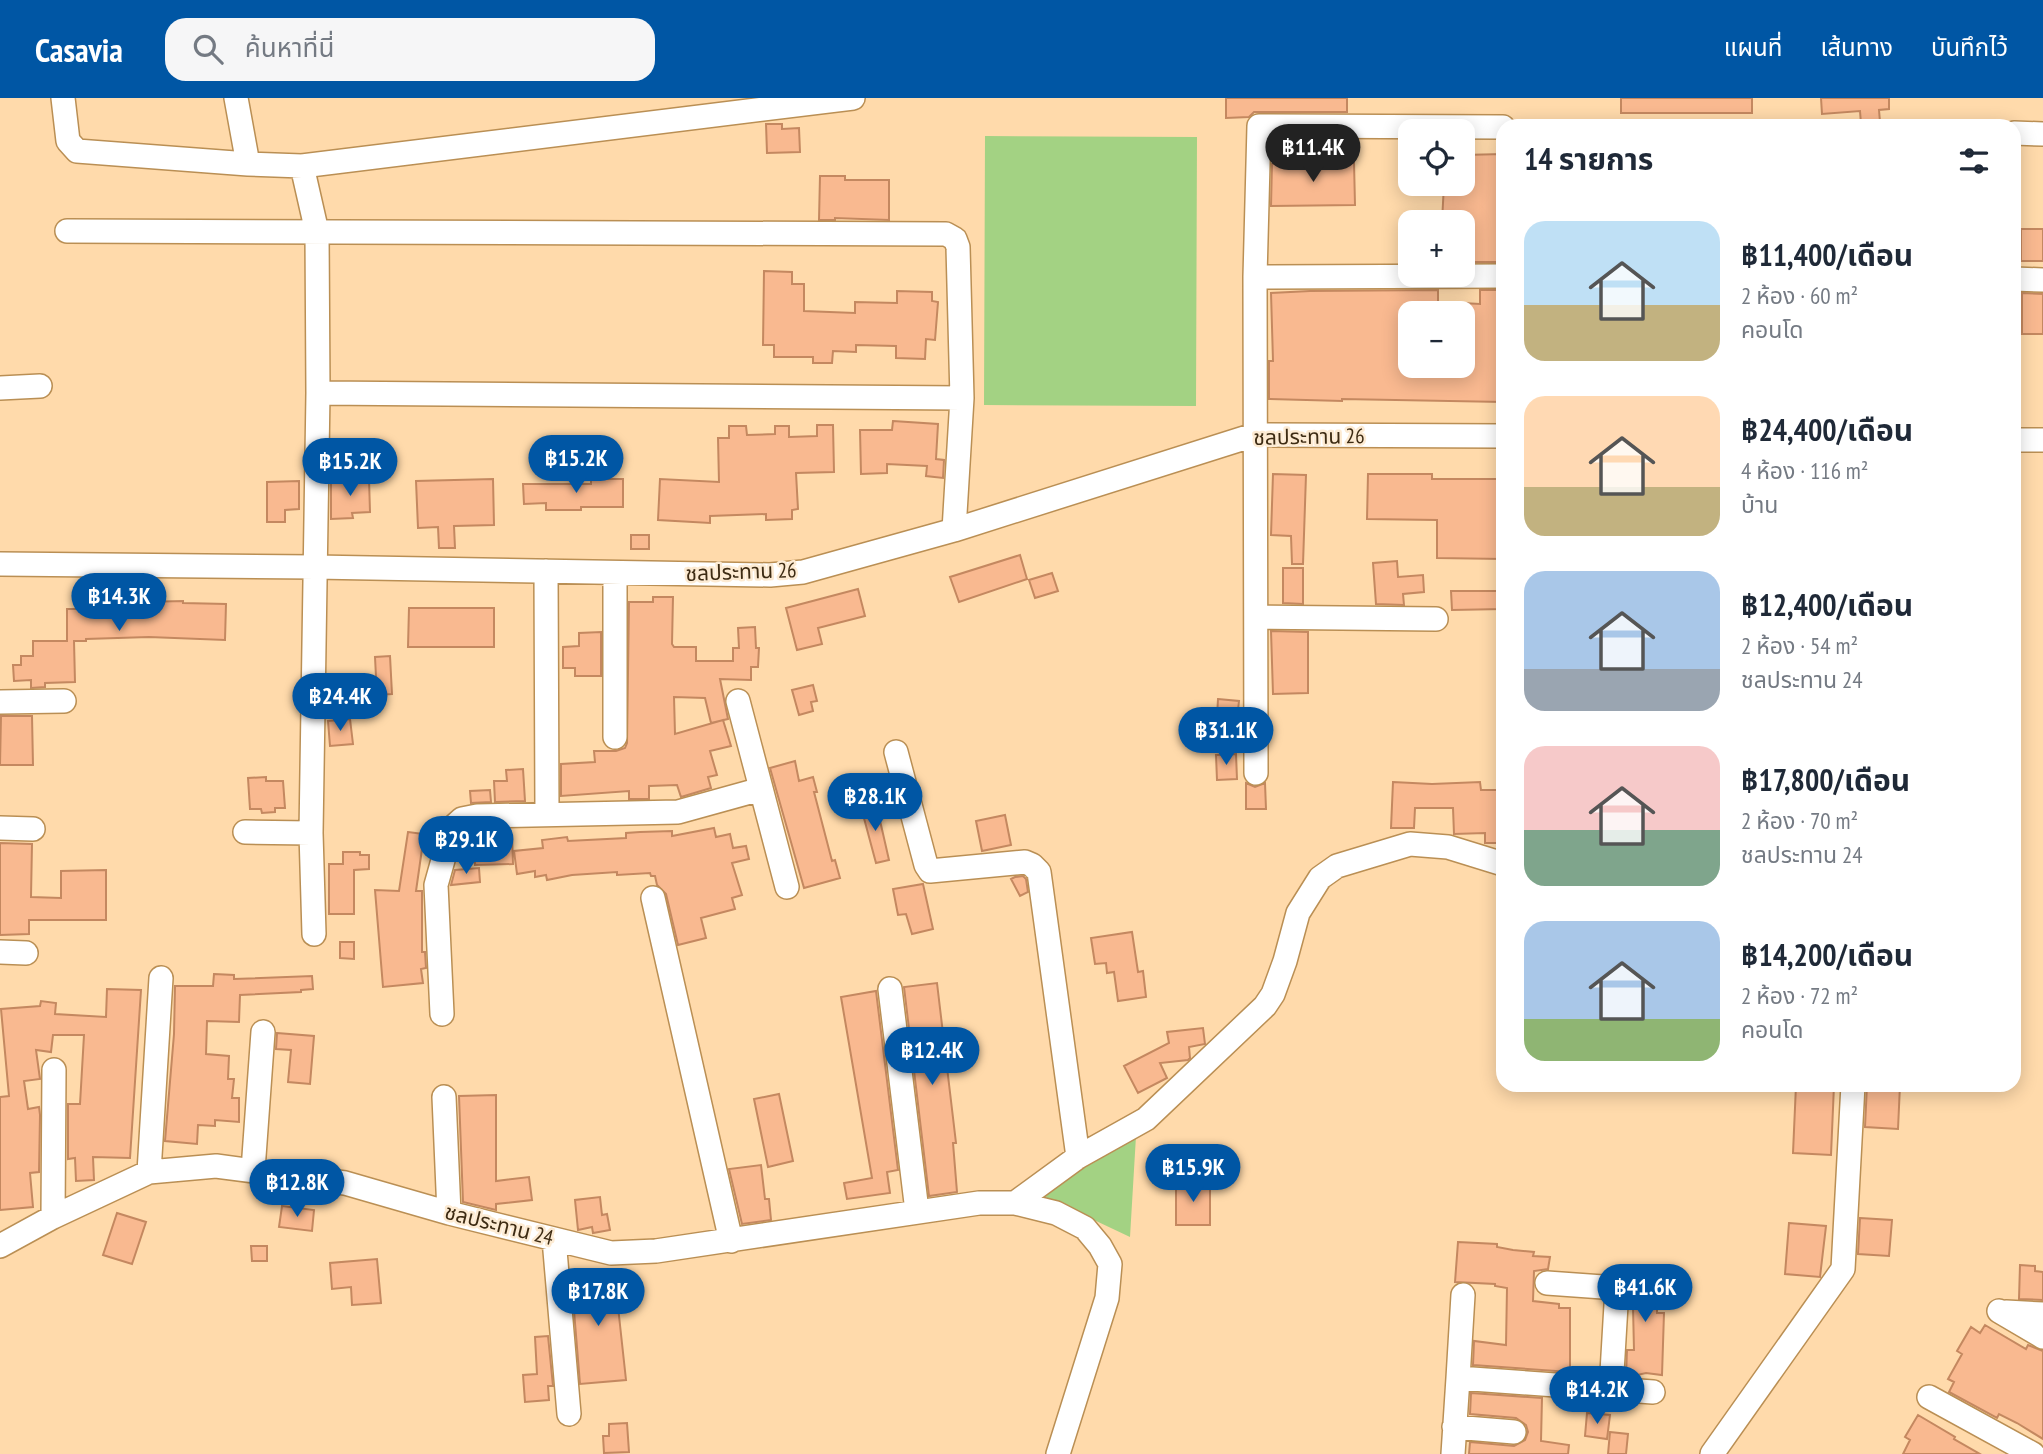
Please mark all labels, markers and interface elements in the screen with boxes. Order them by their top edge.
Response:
search box [165,18,655,81]
text: Casavia [35,28,123,71]
icon: search [189,30,227,68]
text: ค้นหาที่นี่ [245,31,334,64]
text: แผนที่ [1724,32,1782,63]
text: เส้นทาง [1820,32,1893,63]
text: บันทึกไว้ [1931,32,2008,63]
map controls [1398,119,1475,378]
button: locate [1398,119,1475,196]
pin: ฿11.4K [1256,125,1370,184]
text: ฿11.4K [1281,132,1345,161]
text: 14 รายการ [1524,139,1653,178]
icon: filters [1955,142,1993,180]
button: + [1398,210,1475,287]
text: ฿11,400/เดือน [1741,235,1913,274]
icon: home [1580,249,1664,333]
text: 2 ห้อง · 60 m² [1741,281,1858,310]
button: − [1398,301,1475,378]
text: คอนโด [1741,315,1803,344]
text: ฿24,400/เดือน [1741,410,1913,449]
street label: ชลประทาน 26 [1253,422,1365,451]
icon: home [1580,424,1664,508]
pin: ฿15.2K [519,436,633,495]
pin: ฿15.2K [293,438,407,498]
text: ฿15.2K [544,443,608,472]
text: ฿15.2K [318,446,382,475]
text: 4 ห้อง · 116 m² [1741,456,1868,485]
text: บ้าน [1741,490,1778,519]
street label: ชลประทาน 26 [685,556,797,587]
pin: ฿14.3K [62,574,176,633]
text: ฿14.3K [87,581,151,610]
text: ฿12,400/เดือน [1741,585,1913,624]
icon: home [1580,599,1664,683]
text: 2 ห้อง · 54 m² [1741,631,1858,660]
text: ชลประทาน 24 [1741,665,1863,694]
pin: ฿24.4K [283,674,397,733]
text: ฿24.4K [308,681,372,710]
pin: ฿31.1K [1169,708,1283,767]
text: ฿31.1K [1194,715,1258,744]
text: ฿17,800/เดือน [1741,760,1910,799]
pin: ฿28.1K [818,774,932,833]
icon: home [1580,774,1664,858]
text: ฿28.1K [843,781,907,810]
text: 2 ห้อง · 70 m² [1741,806,1858,835]
pin: ฿29.1K [409,816,523,876]
text: ฿29.1K [434,824,498,853]
text: ชลประทาน 24 [1741,840,1863,869]
text: ฿14,200/เดือน [1741,935,1913,974]
icon: home [1580,949,1664,1033]
text: 2 ห้อง · 72 m² [1741,981,1858,1010]
text: คอนโด [1741,1015,1803,1044]
pin: ฿12.4K [875,1028,989,1087]
text: ฿12.4K [900,1035,964,1064]
pin: ฿15.9K [1136,1144,1250,1204]
text: ฿15.9K [1161,1152,1225,1181]
pin: ฿12.8K [240,1160,354,1219]
text: ฿12.8K [265,1167,329,1196]
street label: ชลประทาน 24 [442,1198,557,1251]
pin: ฿41.6K [1588,1264,1702,1324]
pin: ฿17.8K [541,1268,655,1328]
text: ฿41.6K [1613,1272,1677,1301]
text: ฿17.8K [568,1276,628,1305]
pin: ฿14.2K [1540,1366,1654,1426]
text: ฿14.2K [1565,1374,1629,1403]

